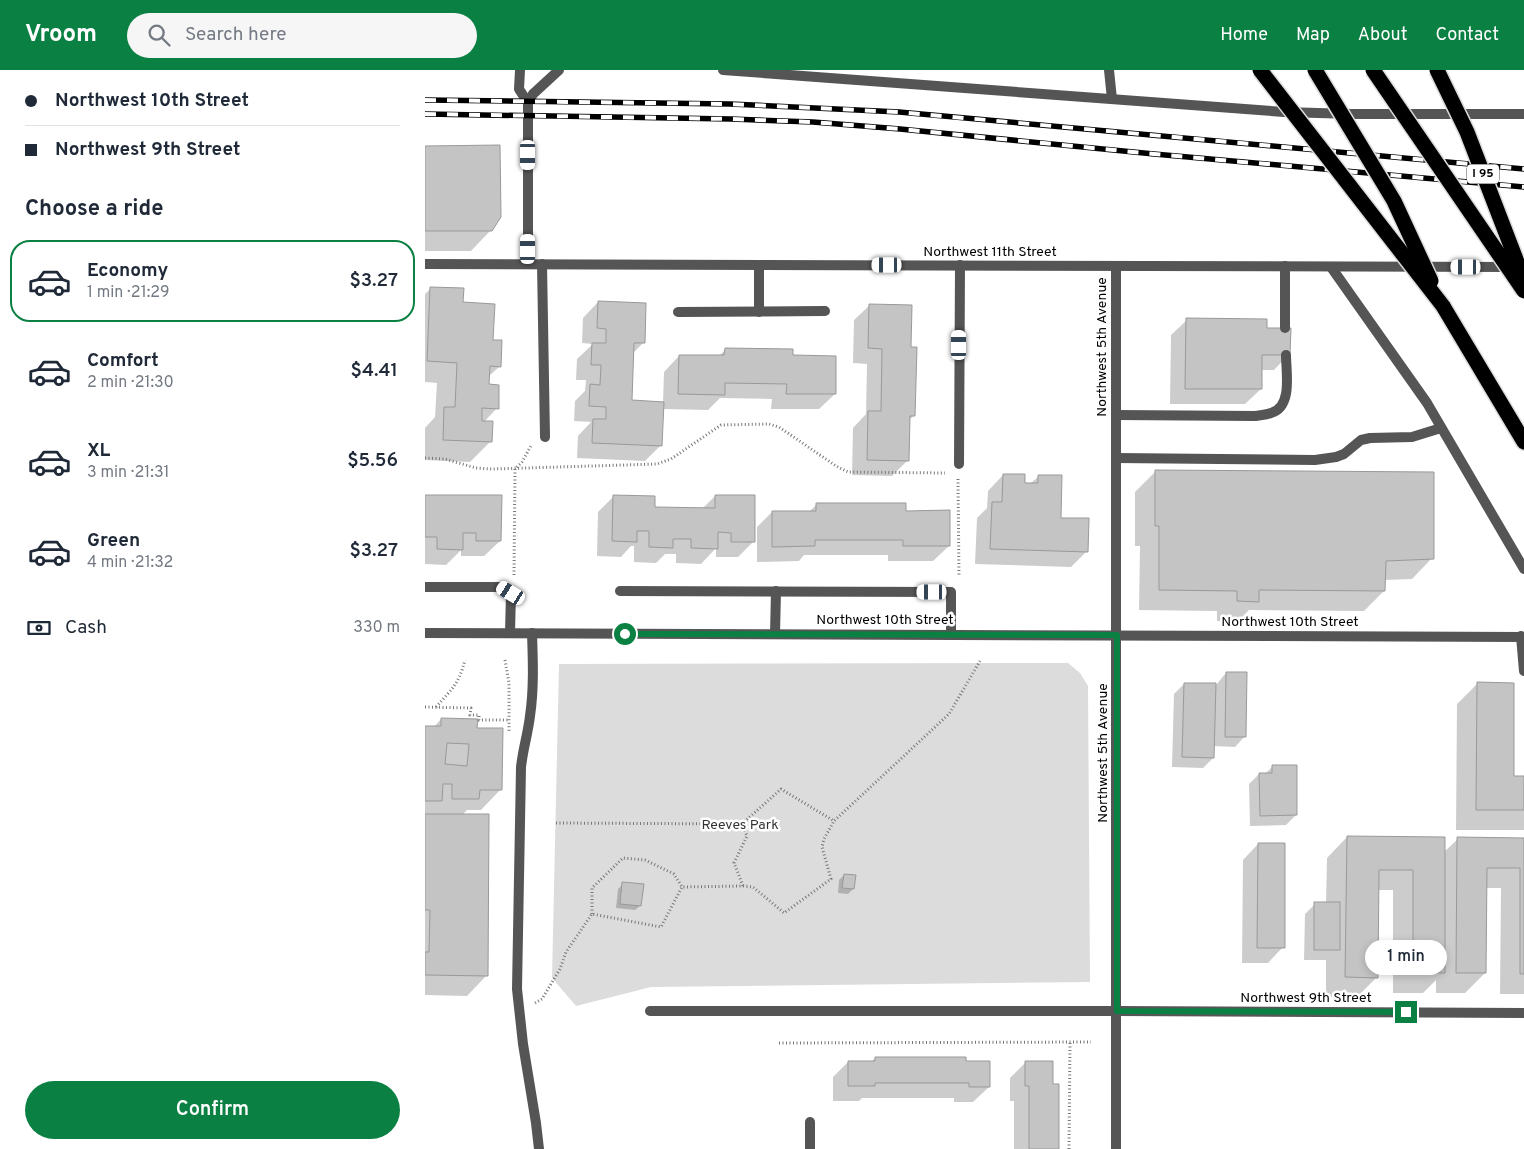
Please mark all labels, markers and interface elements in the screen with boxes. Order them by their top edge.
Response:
search box [127,13,477,58]
text: Vroom [25,20,97,50]
icon: search [145,21,173,49]
text: Search here [185,23,287,47]
text: Home [1220,24,1268,47]
text: Map [1296,24,1330,47]
text: About [1358,24,1407,47]
text: Contact [1435,24,1499,47]
text: Northwest 10th Street [55,89,249,113]
text: Northwest 9th Street [55,138,240,162]
car [520,140,535,170]
road number: I 95 [1467,165,1499,184]
text: Choose a ride [25,196,163,223]
car [520,234,535,264]
street label: Northwest 11th Street [923,244,1057,261]
car [872,258,902,273]
icon: car [27,259,72,304]
text: Economy [87,259,168,283]
car [1451,260,1481,275]
text: $3.27 [350,269,398,293]
street label: Northwest 5th Avenue [1094,277,1111,417]
text: 1 min · 21:29 [87,283,170,303]
car [951,330,966,360]
icon: car [27,349,72,394]
text: Comfort [87,349,159,373]
text: $4.41 [351,359,398,383]
text: 2 min · 21:30 [87,373,174,393]
icon: car [27,439,72,484]
text: XL [87,439,110,463]
text: $5.56 [347,449,398,473]
text: 3 min · 21:31 [87,463,169,483]
icon: car [27,529,72,574]
text: Green [87,529,140,553]
text: $3.27 [350,539,398,563]
text: 4 min · 21:32 [87,553,173,573]
car [494,579,527,607]
car [917,585,947,600]
street label: Northwest 10th Street [816,612,954,629]
icon: cash [25,614,53,642]
street label: Northwest 10th Street [1221,614,1359,631]
text: Cash [65,616,107,640]
text: 330 m [353,618,400,638]
route start [614,623,636,645]
street label: Northwest 5th Avenue [1095,683,1112,823]
park label: Reeves Park [701,817,779,834]
callout: 1 min [1365,940,1447,974]
text: 1 min [1387,947,1425,967]
street label: Northwest 9th Street [1240,990,1372,1007]
route end [1395,1001,1417,1023]
button: Confirm [25,1081,400,1139]

